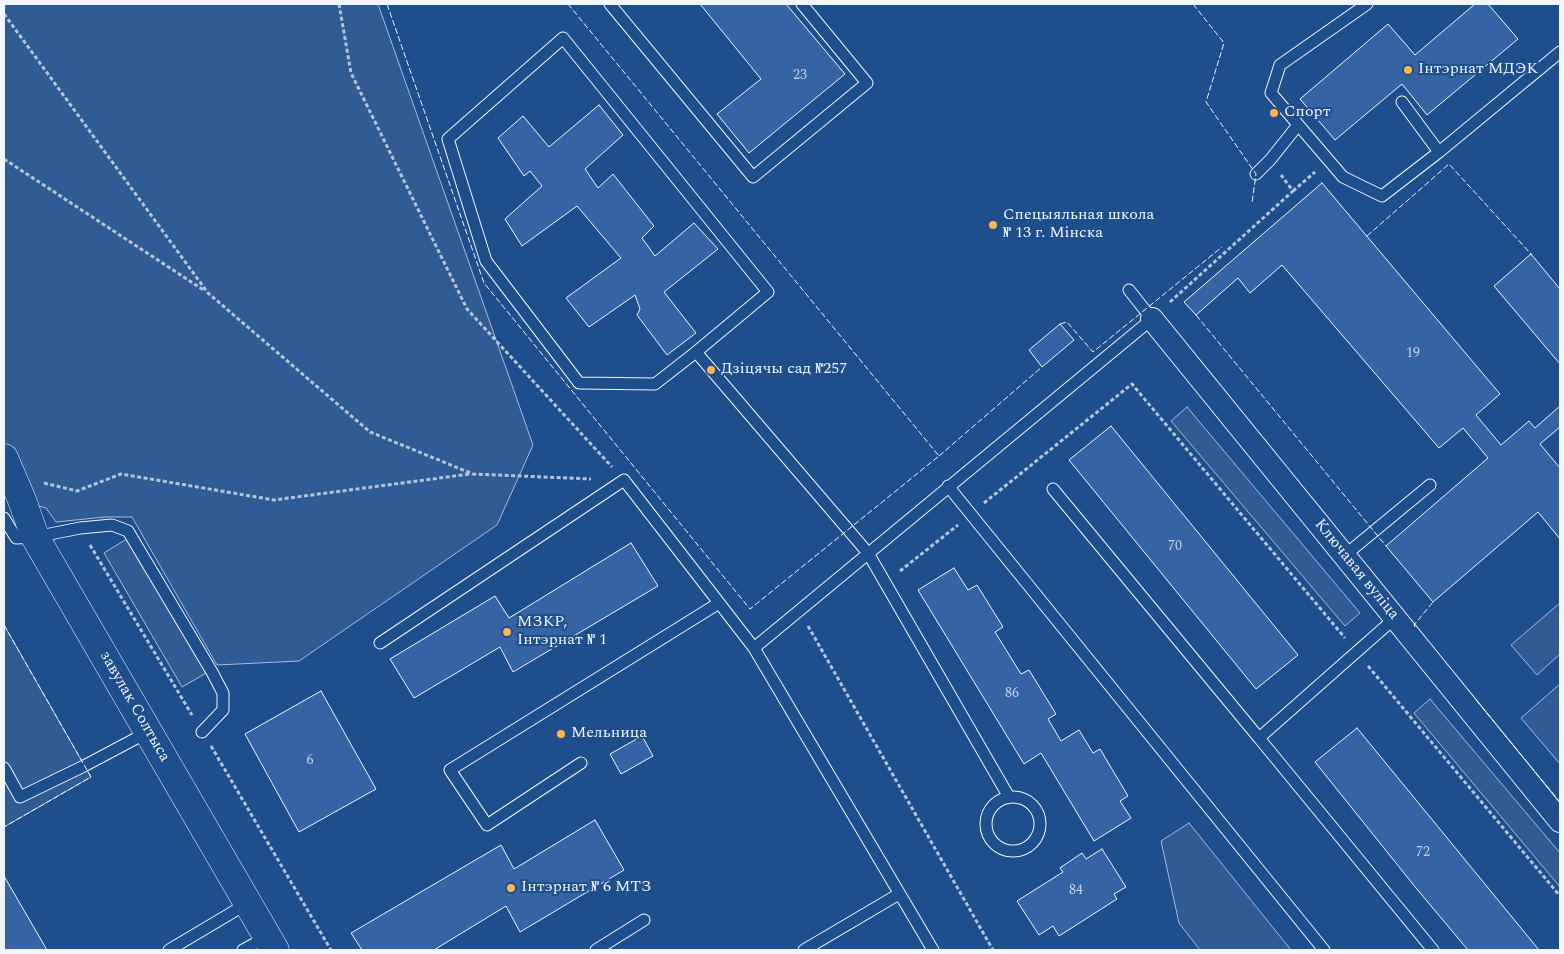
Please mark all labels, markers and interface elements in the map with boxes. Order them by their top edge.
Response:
place label: Інтэрнат МДЭК [1418,60,1538,80]
marker: Інтэрнат МДЭК [1402,64,1414,76]
house number: 23 [793,68,807,84]
place label: Спорт [1284,103,1331,123]
marker: Спорт [1268,107,1280,119]
place label: Спецыяльная школа № 13 г. Мінска [1003,206,1154,244]
marker: Спецыяльная школа № 13 г. Мінска [987,219,999,231]
house number: 19 [1406,346,1420,362]
place label: Дзіцячы сад №257 [721,360,847,380]
marker: Дзіцячы сад №257 [705,364,717,376]
street label: Ключавая вуліца [1310,516,1402,624]
house number: 70 [1168,539,1182,555]
place label: МЗКР, Інтэрнат № 1 [517,613,607,651]
marker: МЗКР, Інтэрнат № 1 [501,626,513,638]
street label: завулак Солтыса [95,648,173,766]
house number: 86 [1005,686,1019,702]
place label: Мельница [571,724,647,744]
marker: Мельница [555,728,567,740]
house number: 6 [307,753,313,769]
house number: 72 [1416,845,1430,861]
place label: Інтэрнат № 6 МТЗ [521,878,651,898]
marker: Інтэрнат № 6 МТЗ [505,882,517,894]
house number: 84 [1069,883,1083,899]

